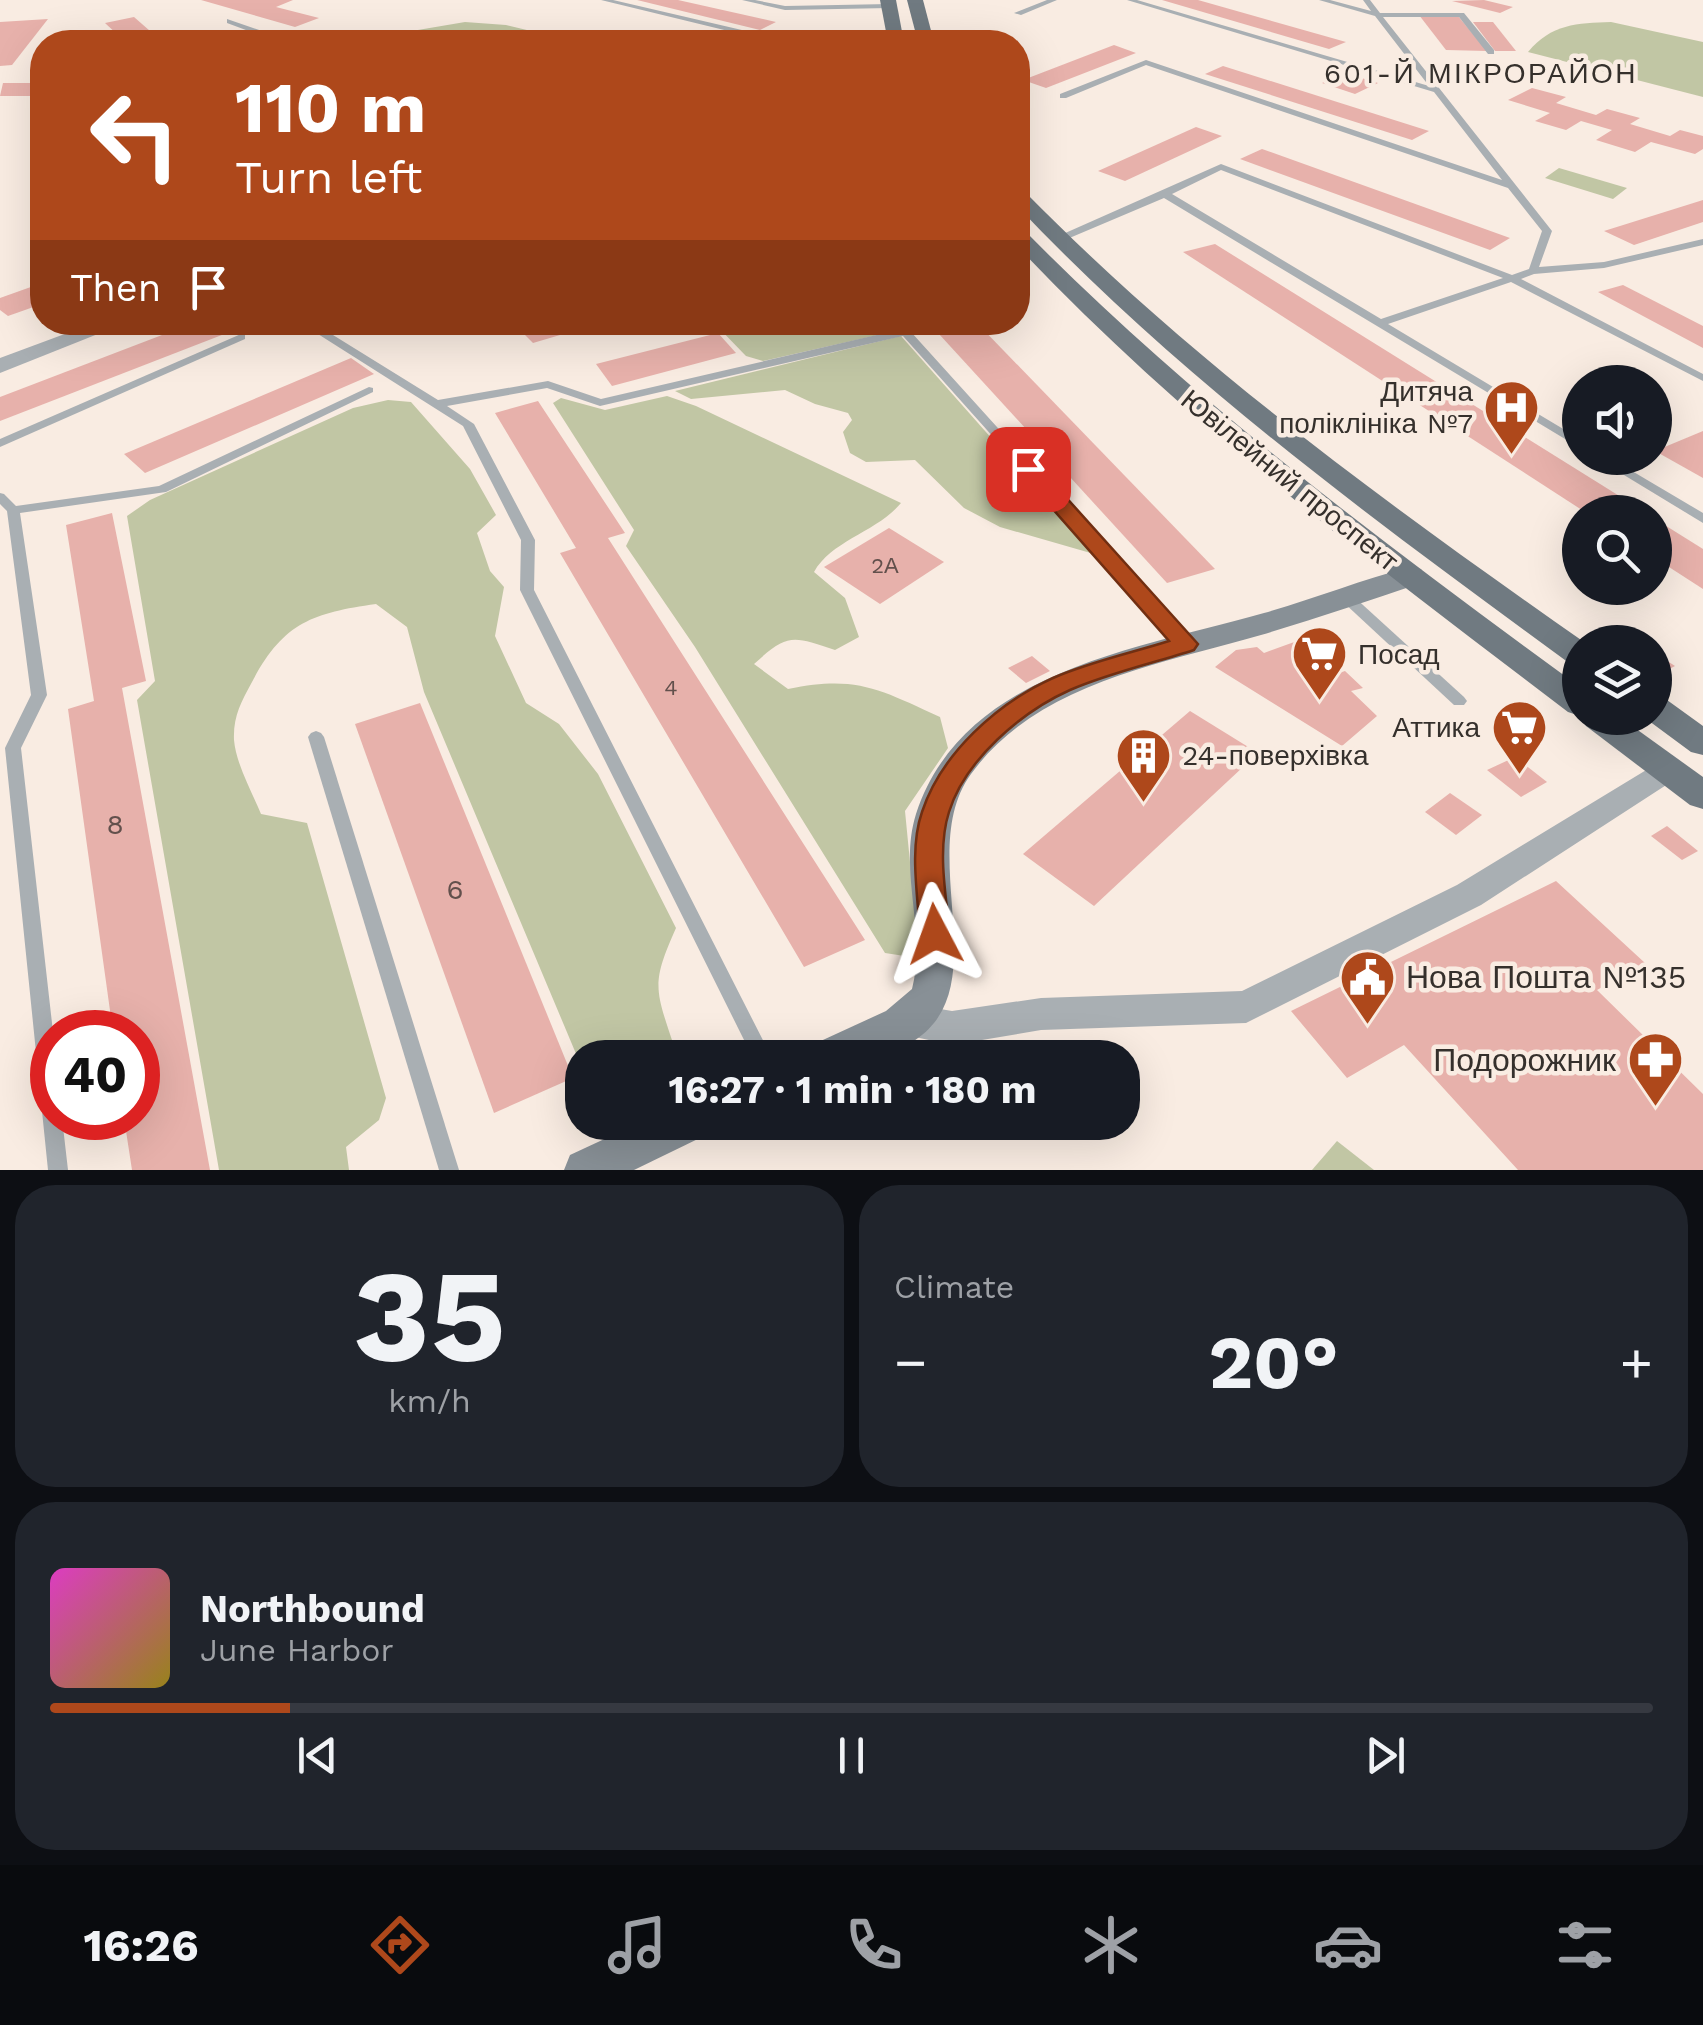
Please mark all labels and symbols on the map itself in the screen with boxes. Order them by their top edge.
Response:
district label: 601-Й МІКРОРАЙОН [1324,57,1638,90]
place label: Дитяча поліклініка №7 [1279,375,1473,440]
hospital icon: Дитяча поліклініка №7 [1482,377,1542,456]
street label: Ювілейний проспект [1175,383,1405,578]
pin [986,427,1071,512]
house number: 2А [871,553,899,578]
supermarket icon: Посад [1289,624,1349,703]
place label: Посад [1358,638,1440,671]
house number: 4 [664,675,678,700]
supermarket icon: Аттика [1489,697,1549,776]
place label: Аттика [1392,711,1480,744]
building icon: 24-поверхівка [1113,725,1173,804]
place label: 24-поверхівка [1182,739,1369,772]
house number: 8 [106,808,124,841]
house number: 6 [446,873,464,906]
position arrow [883,882,987,986]
public building icon: Нова Пошта №135 [1337,947,1397,1026]
place label: Нова Пошта №135 [1406,958,1687,996]
speed limit sign: 40 [30,1010,160,1140]
pharmacy icon: Подорожник [1625,1030,1685,1109]
place label: Подорожник [1433,1041,1617,1079]

